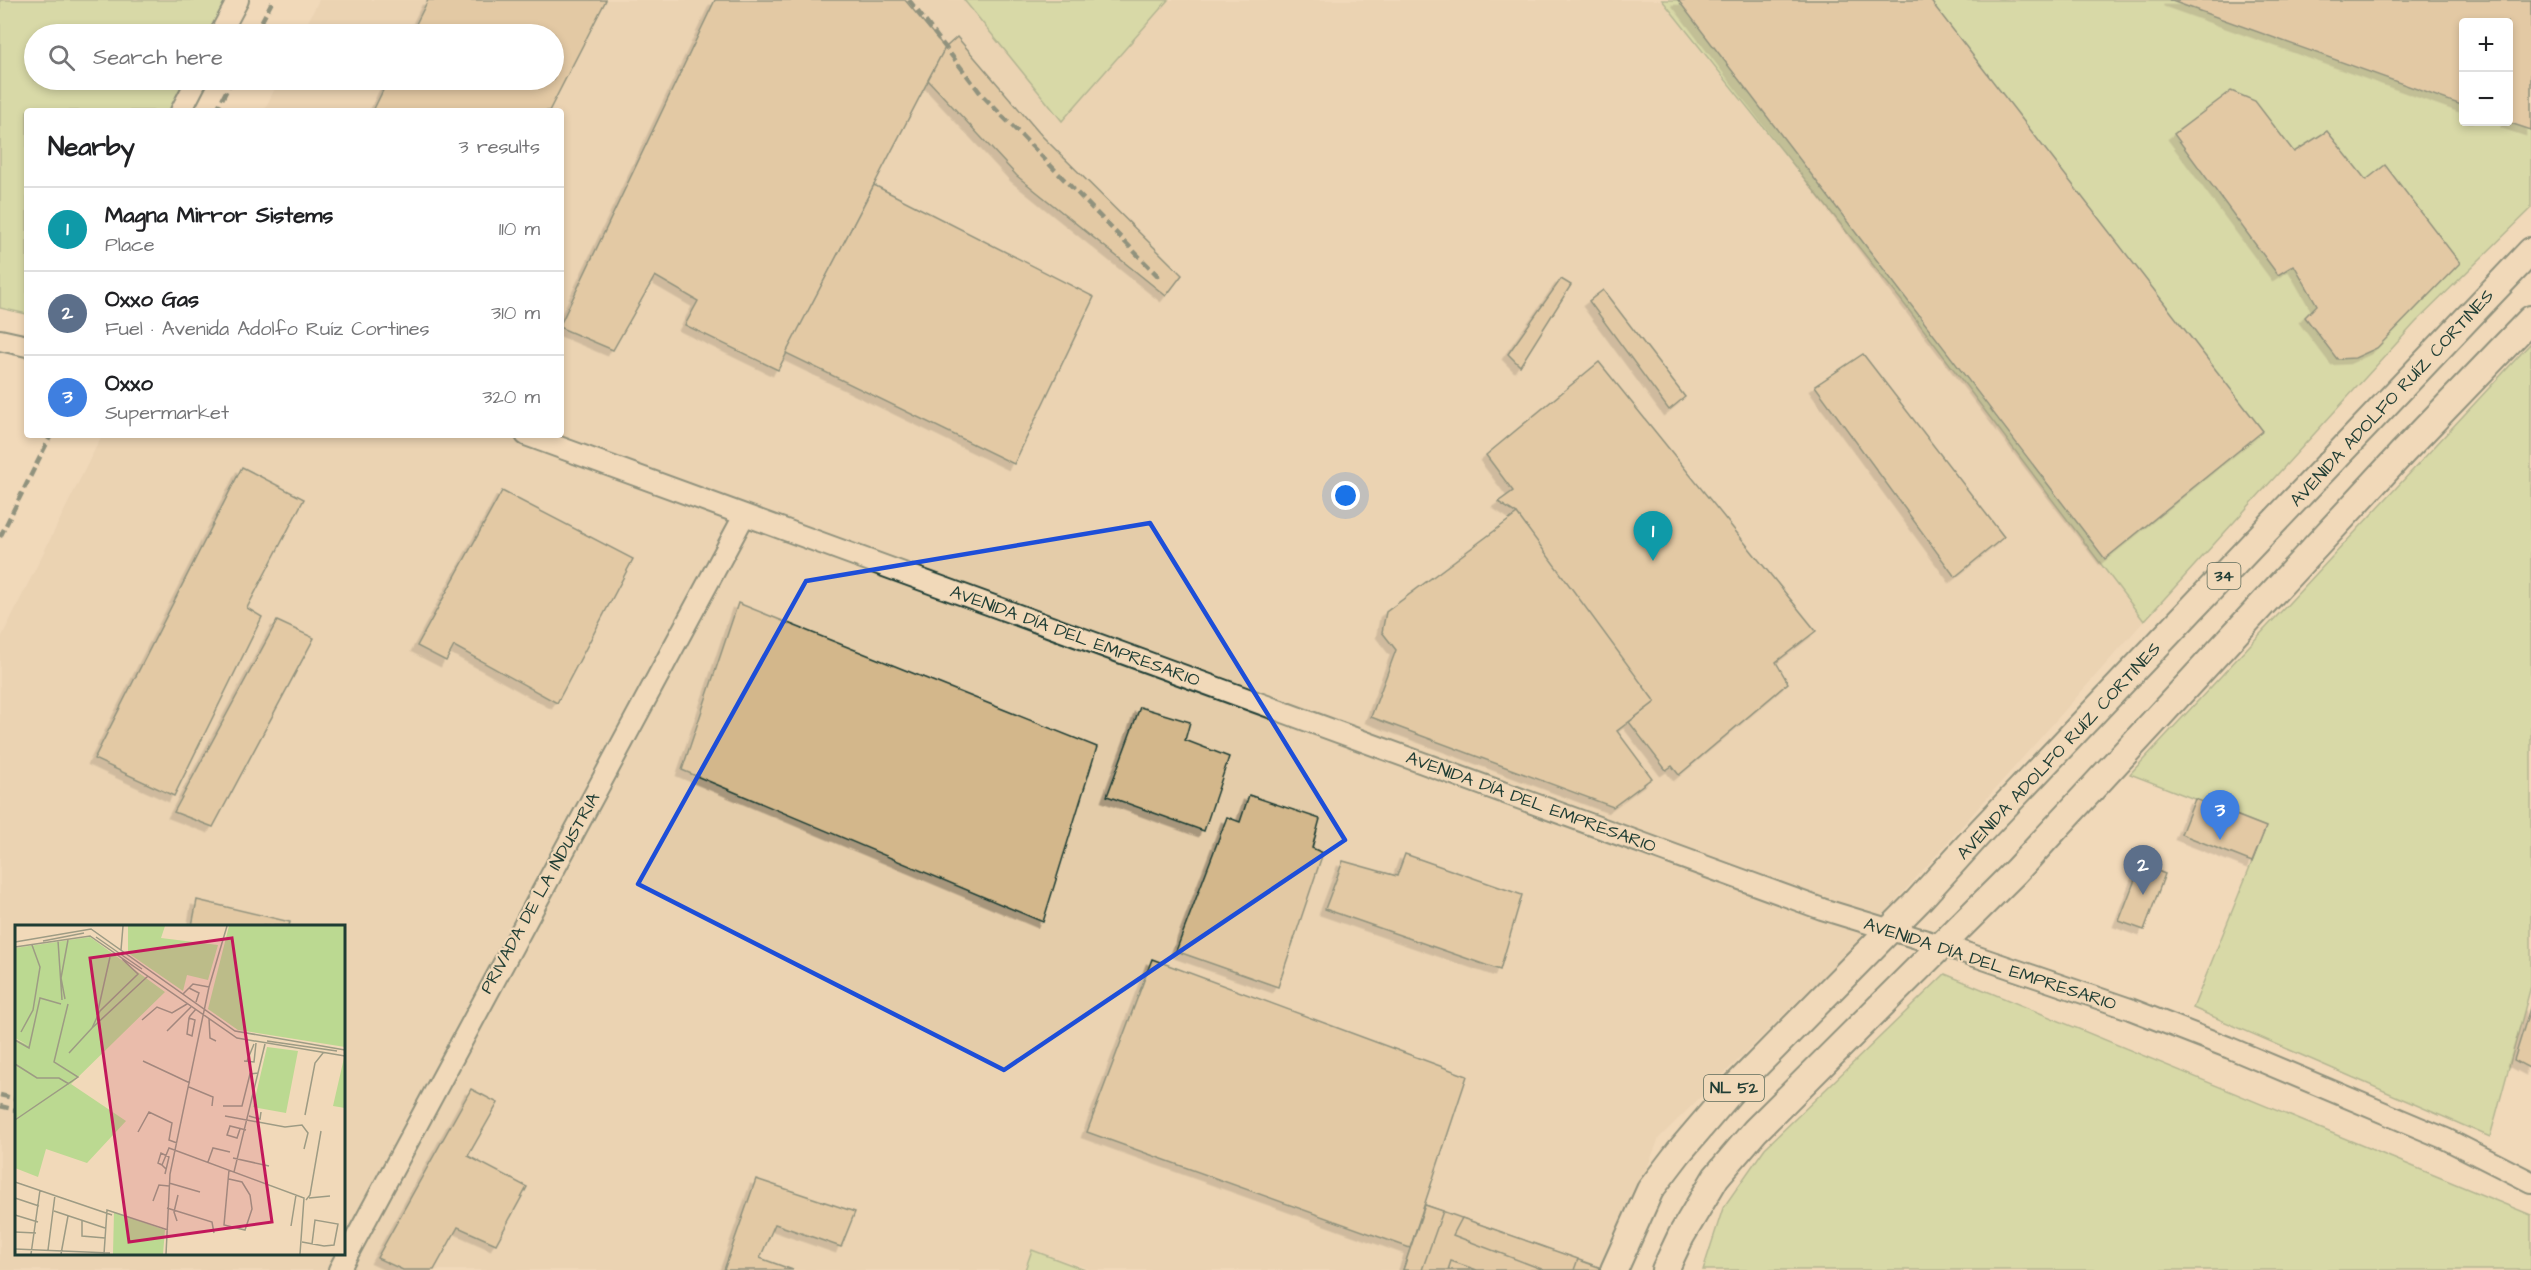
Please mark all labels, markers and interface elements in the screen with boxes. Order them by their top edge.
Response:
map controls [2459,18,2513,126]
button: + [2459,18,2513,72]
search box [24,24,564,90]
icon: search [45,41,78,74]
text: Search here [93,42,223,73]
button: − [2459,72,2513,126]
text: Nearby [48,129,135,165]
text: 3 results [458,133,540,161]
text: Magna Mirror Sistems [105,200,333,231]
text: 1 [66,215,69,243]
text: 110 m [499,215,540,243]
text: Place [105,231,155,259]
text: Oxxo Gas [105,284,199,315]
street label: AVENIDA ADOLFO RUÍZ CORTINES [2284,284,2500,512]
text: 2 [62,299,73,327]
text: 310 m [491,299,540,327]
text: Fuel · Avenida Adolfo Ruíz Cortines [105,315,430,343]
text: Oxxo [105,368,153,399]
text: 3 [62,383,73,411]
text: 320 m [482,383,540,411]
text: Supermarket [105,399,229,427]
your location [1331,481,1360,510]
pin: 1 [1634,512,1672,561]
road number: 34 [2208,563,2240,589]
street label: AVENIDA DÍA DEL EMPRESARIO [947,579,1203,693]
street label: AVENIDA ADOLFO RUÍZ CORTINES [1951,637,2167,865]
street label: AVENIDA DÍA DEL EMPRESARIO [1403,745,1659,859]
street label: PRIVADA DE LA INDUSTRIA [474,787,606,998]
pin: 3 [2200,790,2240,840]
pin: 2 [2124,846,2162,895]
street label: AVENIDA DÍA DEL EMPRESARIO [1860,911,2120,1017]
inset map [15,925,345,1255]
road number: NL 52 [1704,1075,1764,1101]

